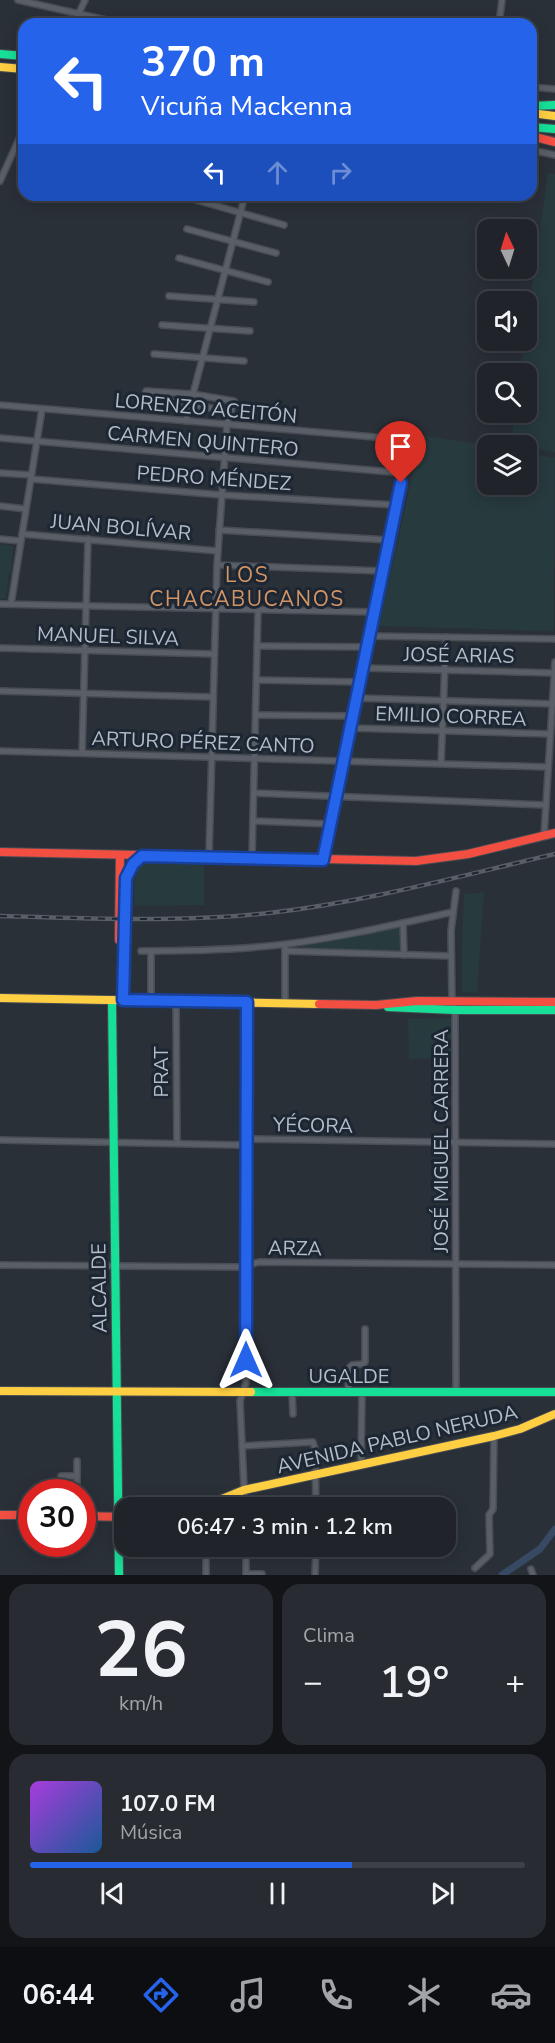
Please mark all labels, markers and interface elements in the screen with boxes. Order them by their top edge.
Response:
text: 370 m [141,34,265,91]
icon: left [42,42,120,120]
text: Vicuña Mackenna [141,88,353,125]
icon: left [198,156,231,189]
icon: ahead [261,156,294,189]
icon: right [324,156,357,189]
north arrow [477,219,537,279]
map controls [477,219,537,495]
button: sound [477,291,537,351]
button: search [477,363,537,423]
street label: LORENZO ACEITÓN [114,387,298,430]
street label: CARMEN QUINTERO [106,420,300,463]
pin [375,421,426,483]
icon: arrive [384,430,417,463]
button: layers [477,435,537,495]
street label: PEDRO MÉNDEZ [136,460,292,497]
street label: JUAN BOLÍVAR [49,508,192,547]
district label: LOS CHACABUCANOS [149,561,345,613]
street label: MANUEL SILVA [36,621,180,652]
street label: JOSÉ ARIAS [402,641,515,670]
street label: EMILIO CORREA [375,700,528,733]
street label: ARTURO PÉREZ CANTO [91,725,315,760]
street label: JOSÉ MIGUEL CARRERA [428,1029,455,1254]
street label: PRAT [148,1047,175,1097]
street label: YÉCORA [272,1111,354,1140]
street label: ARZA [268,1235,323,1262]
street label: ALCALDE [85,1243,114,1333]
position arrow [214,1328,278,1392]
street label: UGALDE [308,1363,390,1390]
street label: AVENIDA PABLO NERUDA [274,1398,521,1480]
speed limit sign: 30 [18,1479,96,1557]
text: 06:47 · 3 min · 1.2 km [177,1512,393,1542]
text: 26 [94,1597,188,1704]
text: Clima [303,1622,355,1649]
text: 19° [379,1652,449,1713]
text: − [303,1660,323,1705]
text: + [505,1660,525,1705]
text: km/h [119,1690,163,1717]
text: 107.0 FM [120,1789,216,1819]
text: Música [120,1819,182,1846]
icon: previous [96,1877,129,1910]
icon: pause [261,1877,294,1910]
icon: next [426,1877,459,1910]
icon: directions [140,1974,182,2016]
icon: music [227,1974,269,2016]
icon: phone [315,1974,357,2016]
icon: climate [403,1974,445,2016]
icon: car [490,1974,532,2016]
text: 06:44 [23,1977,94,2014]

